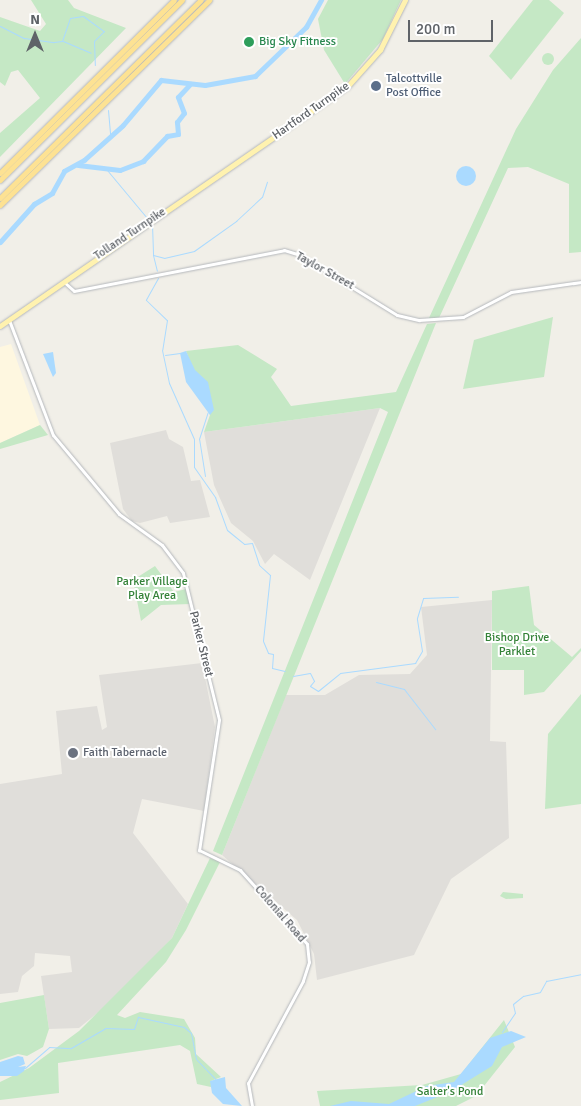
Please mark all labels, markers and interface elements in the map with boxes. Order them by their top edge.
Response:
north arrow [10,10,60,60]
scale bar [411,10,496,42]
text: N [30,11,40,28]
text: 200 m [416,20,456,38]
place label: Big Sky Fitness [259,35,336,49]
marker: Big Sky Fitness [243,36,255,48]
place label: Talcottville Post Office [386,72,442,100]
street label: Hartford Turnpike [270,79,352,143]
marker: Talcottville Post Office [370,80,382,92]
street label: Tolland Turnpike [91,205,169,263]
street label: Taylor Street [293,249,357,293]
park label: Parker Village Play Area [116,575,188,603]
street label: Parker Street [186,610,216,678]
park label: Bishop Drive Parklet [485,631,549,659]
place label: Faith Tabernacle [83,746,167,760]
marker: Faith Tabernacle [67,747,79,759]
street label: Colonial Road [251,883,309,945]
park label: Salter's Pond [417,1085,483,1099]

